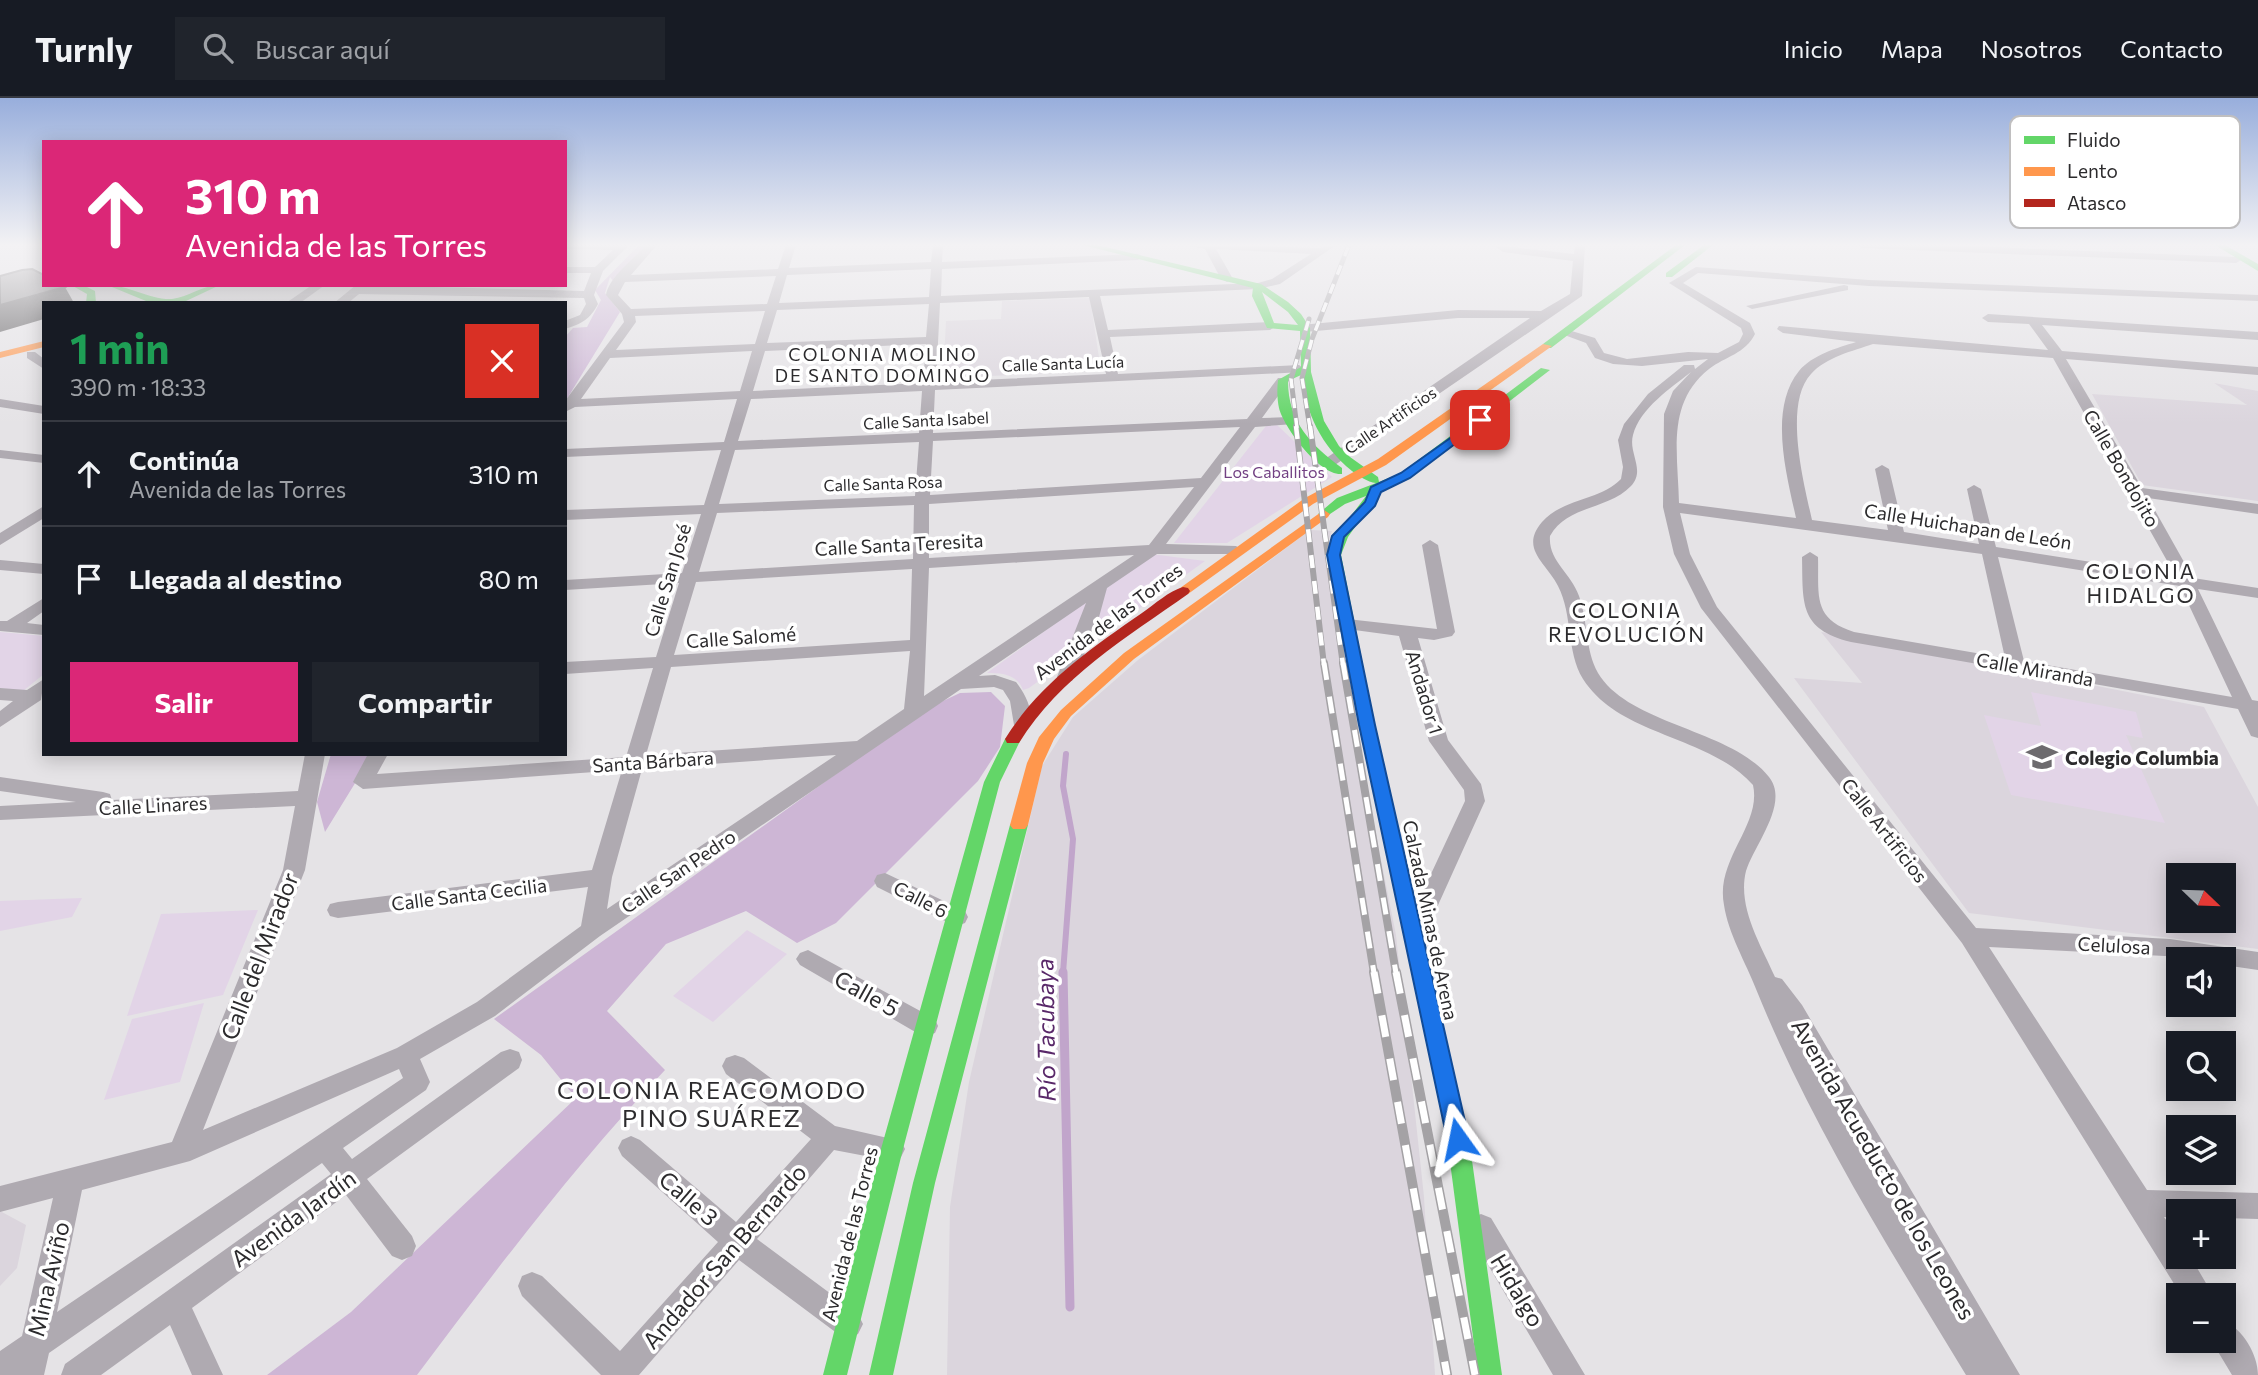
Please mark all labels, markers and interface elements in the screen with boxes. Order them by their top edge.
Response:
search box [175,17,665,80]
text: Turnly [35,28,133,69]
icon: search [199,29,237,67]
text: Buscar aquí [255,33,390,64]
text: Inicio [1784,34,1843,63]
text: Mapa [1881,34,1943,63]
text: Nosotros [1981,34,2082,63]
text: Contacto [2120,34,2223,63]
legend [2010,116,2240,228]
text: Fluido [2067,128,2121,151]
text: Lento [2067,159,2118,182]
text: 310 m [185,164,320,224]
icon: ahead [70,168,161,259]
text: Atasco [2067,191,2126,214]
text: Avenida de las Torres [185,224,487,264]
text: 1 min [70,321,170,373]
button: close [465,324,539,398]
district label: COLONIA MOLINO DE SANTO DOMINGO [775,343,991,386]
street label: Calle Santa Lucía [1002,351,1124,375]
text: 390 m · 18:33 [70,373,206,401]
street label: Calle Artificios [1341,382,1439,458]
pin [1450,390,1510,450]
icon: arrive [1461,401,1499,439]
street label: Calle Bondojito [2079,405,2165,531]
street label: Calle Santa Isabel [863,407,989,433]
text: Continúa [129,444,239,475]
icon: ahead [70,455,108,493]
text: 310 m [468,458,539,489]
park label: Los Caballitos [1223,462,1325,481]
street label: Calle Santa Rosa [823,471,943,495]
text: Avenida de las Torres [129,475,346,503]
street label: Calle Huichapan de León [1863,498,2073,554]
street label: Calle San José [639,521,695,639]
street label: Calle Santa Teresita [814,528,984,560]
street label: Avenida de las Torres [1029,558,1187,684]
district label: COLONIA HIDALGO [2086,558,2196,607]
icon: arrive [70,560,108,598]
text: Llegada al destino [129,563,342,594]
text: 80 m [479,563,539,594]
district label: COLONIA REVOLUCIÓN [1548,597,1706,646]
street label: Calle Salomé [685,622,797,652]
street label: Andador 1 [1401,647,1449,737]
street label: Calle Miranda [1975,647,2095,691]
button: Salir [70,662,298,742]
button: Compartir [312,662,539,742]
school or university icon: Colegio Columbia [2025,740,2059,774]
street label: Santa Bárbara [592,745,714,777]
place label: Colegio Columbia [2065,746,2219,769]
street label: Calle Artificios [1837,773,1933,887]
street label: Calle Linares [98,791,208,819]
street label: Calzada Minas de Arena [1399,818,1463,1022]
street label: Calle San Pedro [616,824,740,918]
north arrow [2166,863,2236,933]
map controls [2166,863,2236,1353]
street label: Calle del Mirador [214,868,304,1044]
street label: Calle Santa Cecilia [390,873,548,915]
street label: Calle 6 [890,876,952,922]
street label: Celulosa [2077,932,2151,958]
button: sound [2166,947,2236,1017]
water label: Río Tacubaya [1029,958,1061,1102]
street label: Calle 5 [830,964,904,1022]
street label: Avenida Acueducto de los Leones [1786,1014,1982,1324]
button: search [2166,1031,2236,1101]
district label: COLONIA REACOMODO PINO SUÁREZ [557,1075,867,1132]
position arrow [1421,1102,1495,1176]
button: layers [2166,1115,2236,1185]
street label: Avenida de las Torres [816,1144,882,1324]
street label: Andador San Bernardo [636,1158,812,1354]
street label: Avenida Jardín [225,1163,361,1273]
street label: Calle 3 [654,1165,724,1231]
button: + [2166,1199,2236,1269]
street label: Mina Aviño [21,1219,75,1339]
street label: Hidalgo [1485,1248,1551,1332]
button: − [2166,1283,2236,1353]

